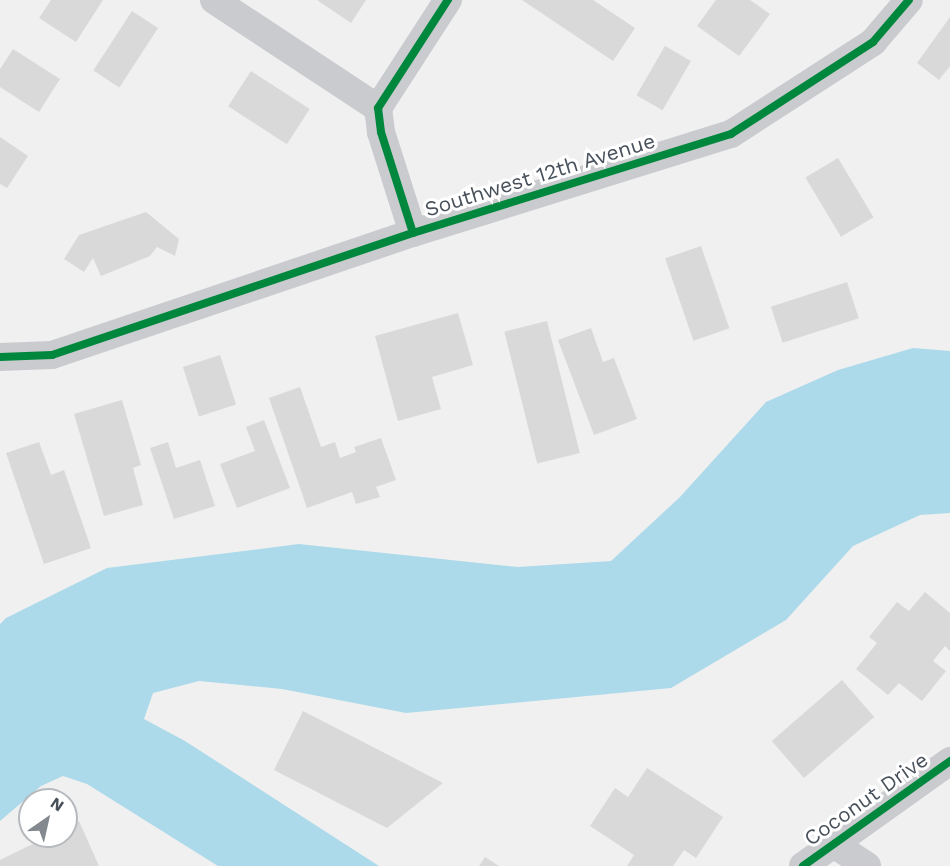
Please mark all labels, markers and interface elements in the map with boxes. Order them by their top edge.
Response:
street label: Southwest 12th Avenue [421,128,659,222]
street label: Coconut Drive [799,747,933,851]
north arrow [18,788,78,848]
text: N [47,793,67,816]

